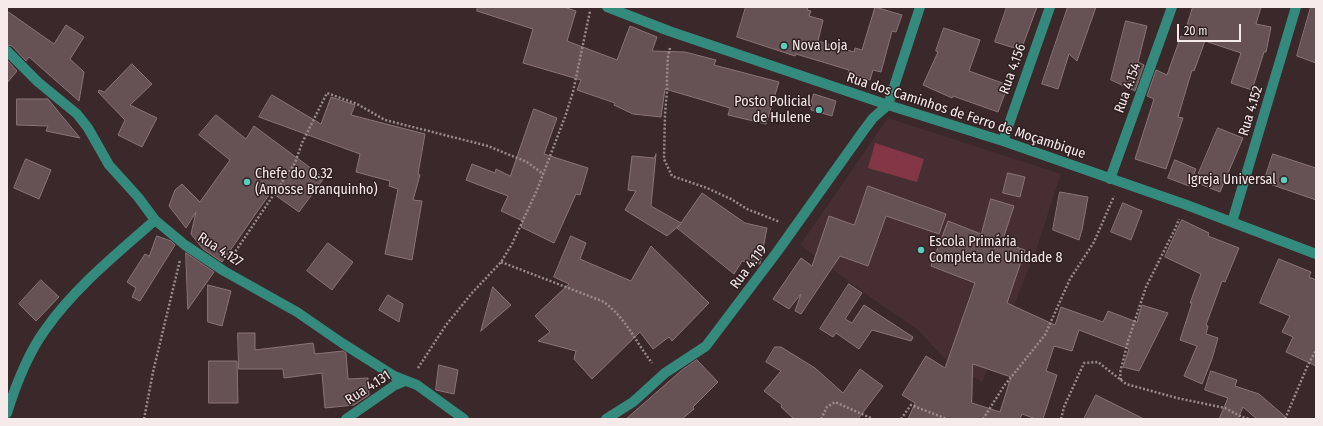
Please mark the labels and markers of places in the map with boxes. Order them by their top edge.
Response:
place label: Nova Loja [792,38,848,54]
marker: Nova Loja [779,41,789,51]
place label: Posto Policial de Hulene [734,94,811,126]
marker: Posto Policial de Hulene [814,105,824,115]
place label: Chefe do Q.32 (Amosse Branquinho) [255,166,378,198]
place label: Igreja Universal [1187,172,1276,188]
marker: Igreja Universal [1279,175,1289,185]
marker: Chefe do Q.32 (Amosse Branquinho) [242,177,252,187]
place label: Escola Primária Completa de Unidade 8 [929,234,1063,266]
marker: Escola Primária Completa de Unidade 8 [916,245,926,255]

